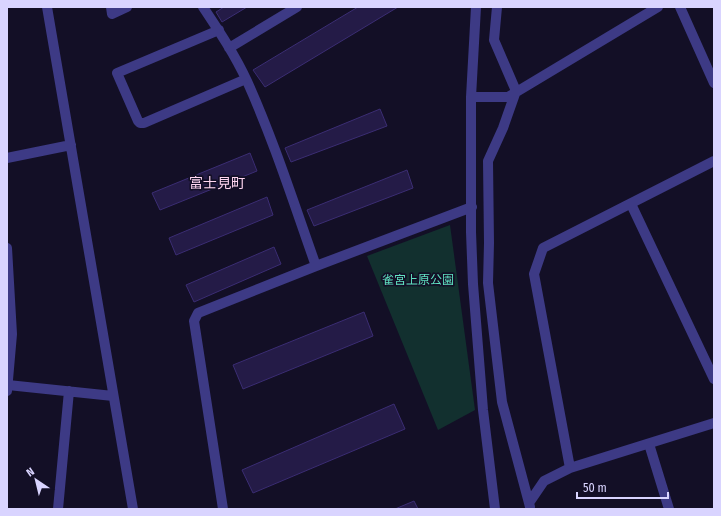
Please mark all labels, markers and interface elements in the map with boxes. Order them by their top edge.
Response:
district label: 富士見町 [189,175,245,192]
park label: 雀宮上原公園 [382,273,454,287]
north arrow [16,460,56,500]
text: N [24,465,37,479]
scale bar [577,474,668,500]
text: 50 m [583,481,607,495]

